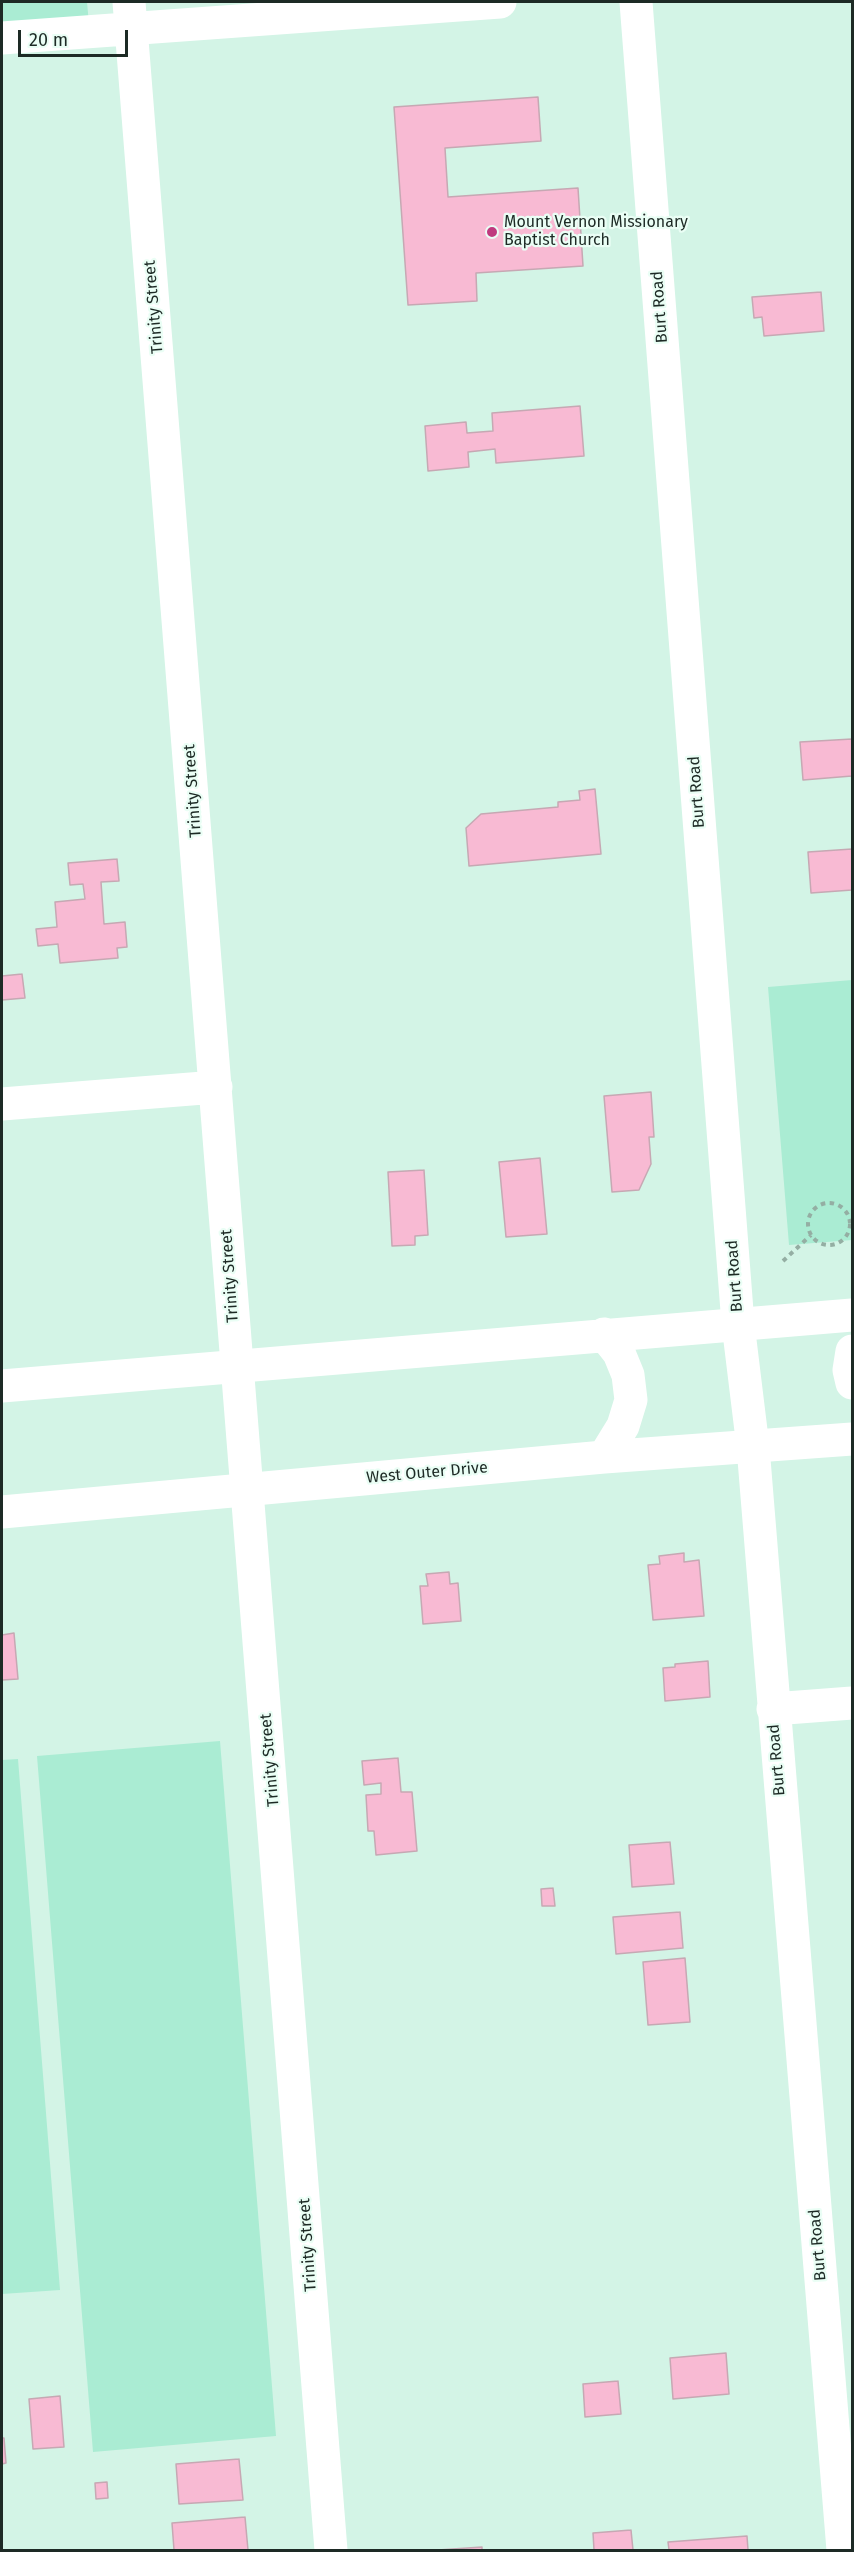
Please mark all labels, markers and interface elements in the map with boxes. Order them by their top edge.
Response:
scale bar [21,18,130,56]
text: 20 m [29,29,68,51]
place label: Mount Vernon Missionary Baptist Church [504,213,688,251]
marker: Mount Vernon Missionary Baptist Church [485,225,499,239]
street label: Trinity Street [140,260,168,354]
street label: Burt Road [648,270,672,344]
street label: Trinity Street [180,744,206,838]
street label: Burt Road [685,755,709,829]
street label: Trinity Street [217,1229,243,1323]
street label: Burt Road [723,1239,747,1313]
street label: West Outer Drive [365,1458,489,1488]
street label: Trinity Street [256,1713,284,1807]
street label: Burt Road [764,1723,790,1797]
street label: Trinity Street [295,2198,321,2292]
street label: Burt Road [805,2208,831,2282]

